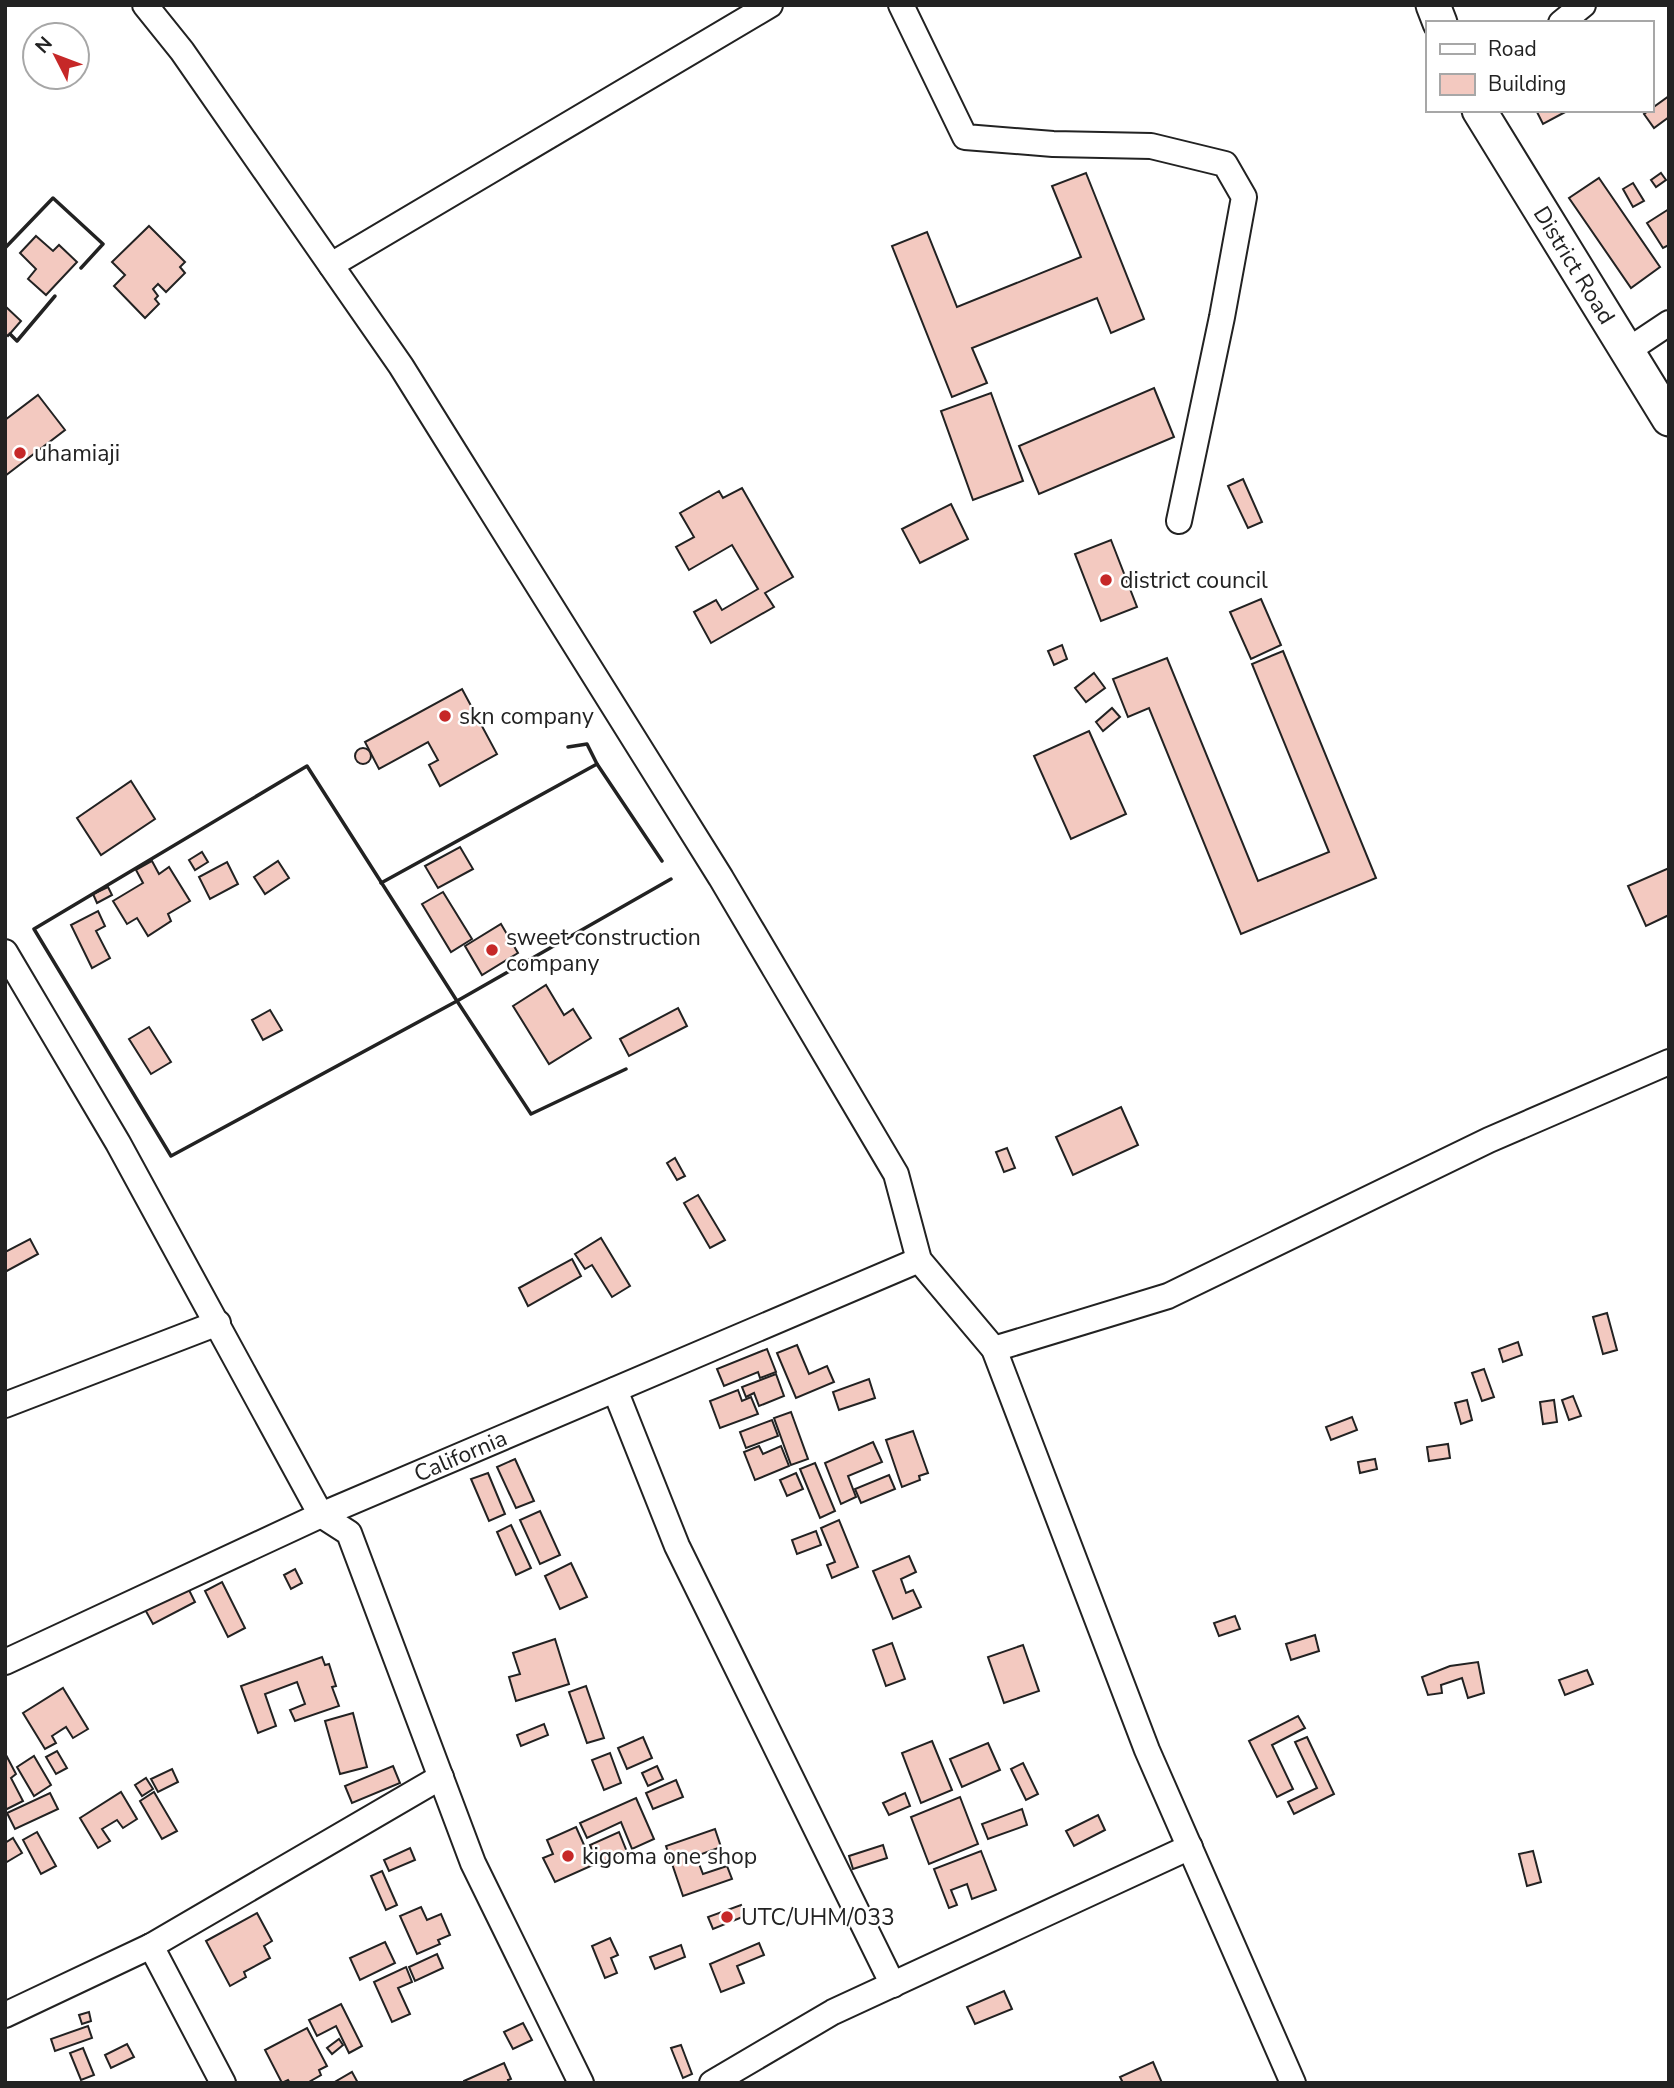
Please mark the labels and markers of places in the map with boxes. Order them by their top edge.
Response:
place label: uhamiaji [34,438,120,469]
marker: uhamiaji [12,445,28,461]
place label: district council [1120,565,1268,596]
marker: district council [1098,572,1114,588]
place label: skn company [459,701,594,732]
marker: skn company [437,708,453,724]
place label: sweet construction company [506,922,701,979]
marker: sweet construction company [484,942,500,958]
place label: kigoma one shop [582,1841,757,1872]
marker: kigoma one shop [560,1848,576,1864]
place label: UTC/UHM/033 [741,1902,895,1933]
marker: UTC/UHM/033 [719,1909,735,1925]

